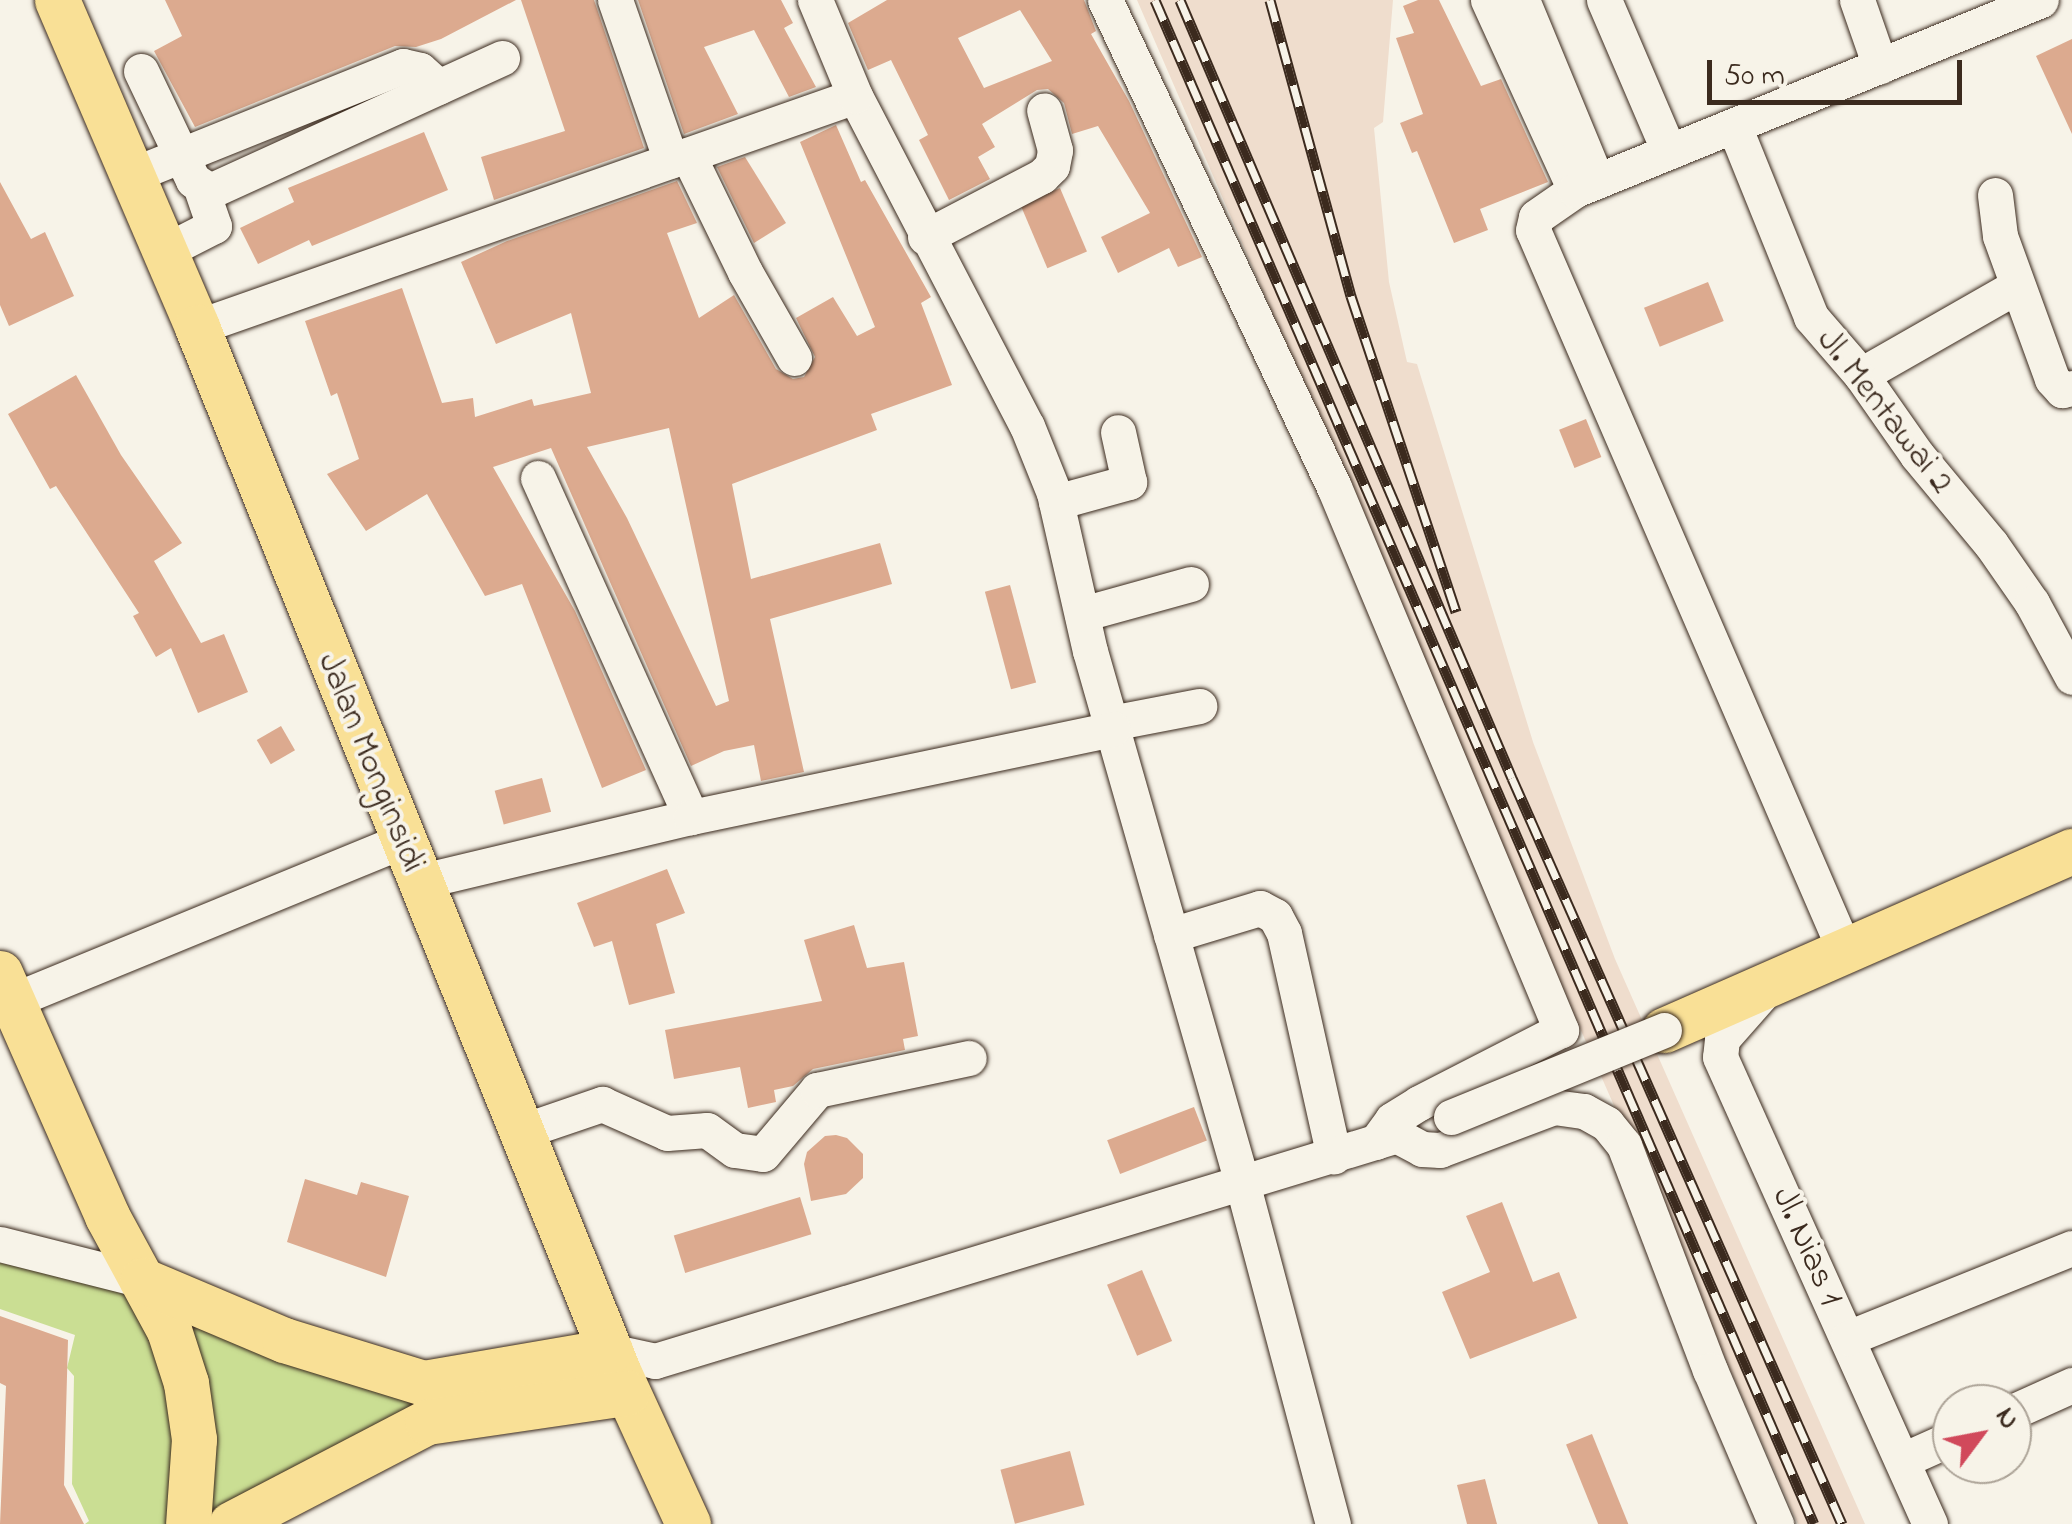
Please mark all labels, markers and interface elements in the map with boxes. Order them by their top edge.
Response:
scale bar [1712,40,1967,102]
text: 50 m [1724,55,1785,99]
street label: Jl. Mentawai 2 [1807,321,1961,503]
street label: Jalan Monginsidi [307,647,433,879]
street label: Jl. Nias 1 [1761,1181,1851,1313]
north arrow [1932,1384,2032,1484]
text: N [1984,1400,2029,1438]

